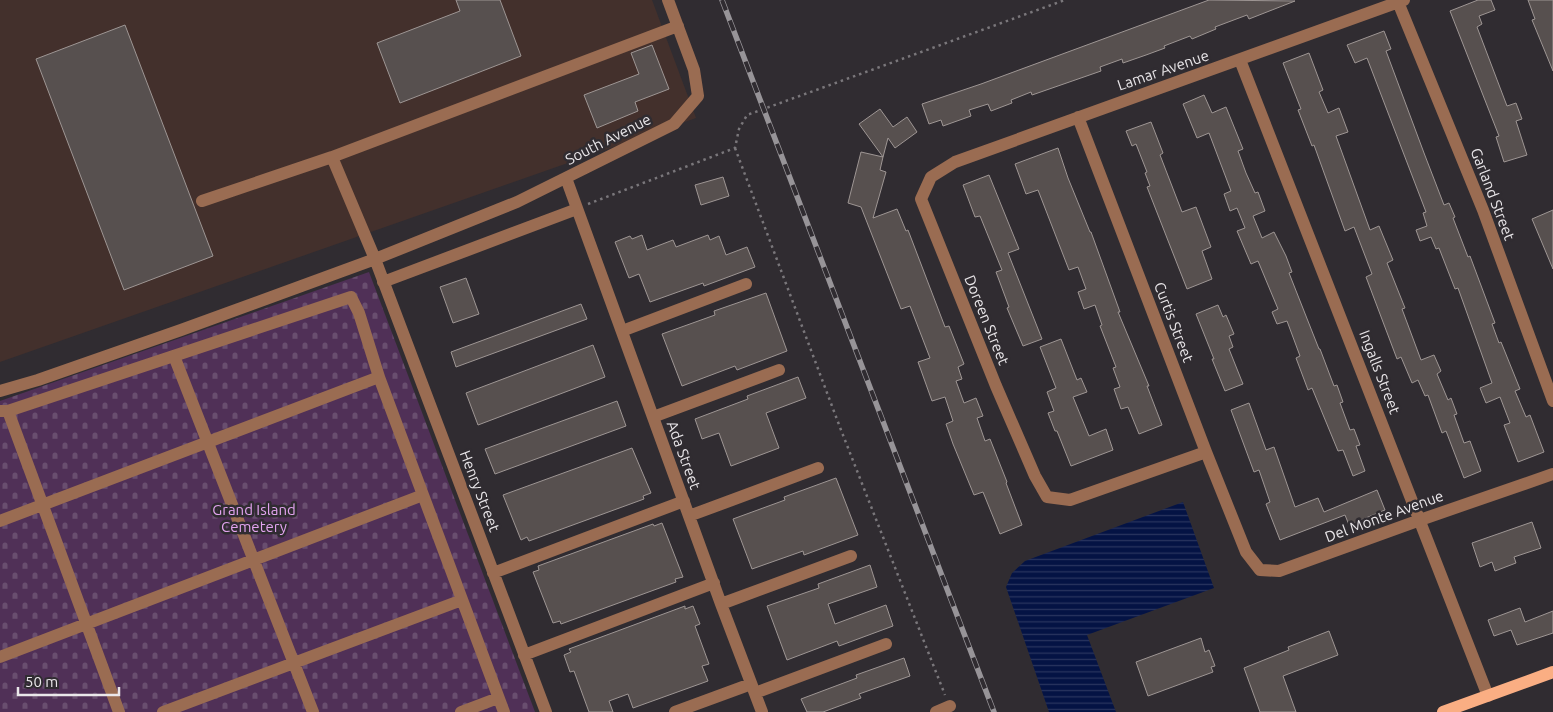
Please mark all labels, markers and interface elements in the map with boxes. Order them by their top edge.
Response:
street label: Lamar Avenue [1115,46,1211,94]
street label: South Avenue [562,110,654,168]
street label: Garland Street [1468,145,1518,243]
street label: Doreen Street [961,273,1013,368]
street label: Curtis Street [1151,279,1197,365]
street label: Ingalls Street [1356,328,1404,416]
street label: Ada Street [664,418,704,492]
street label: Henry Street [457,448,503,534]
street label: Del Monte Avenue [1322,487,1446,545]
park label: Grand Island Cemetery [212,501,296,535]
scale bar [18,664,119,696]
text: 50 m [25,673,58,690]

